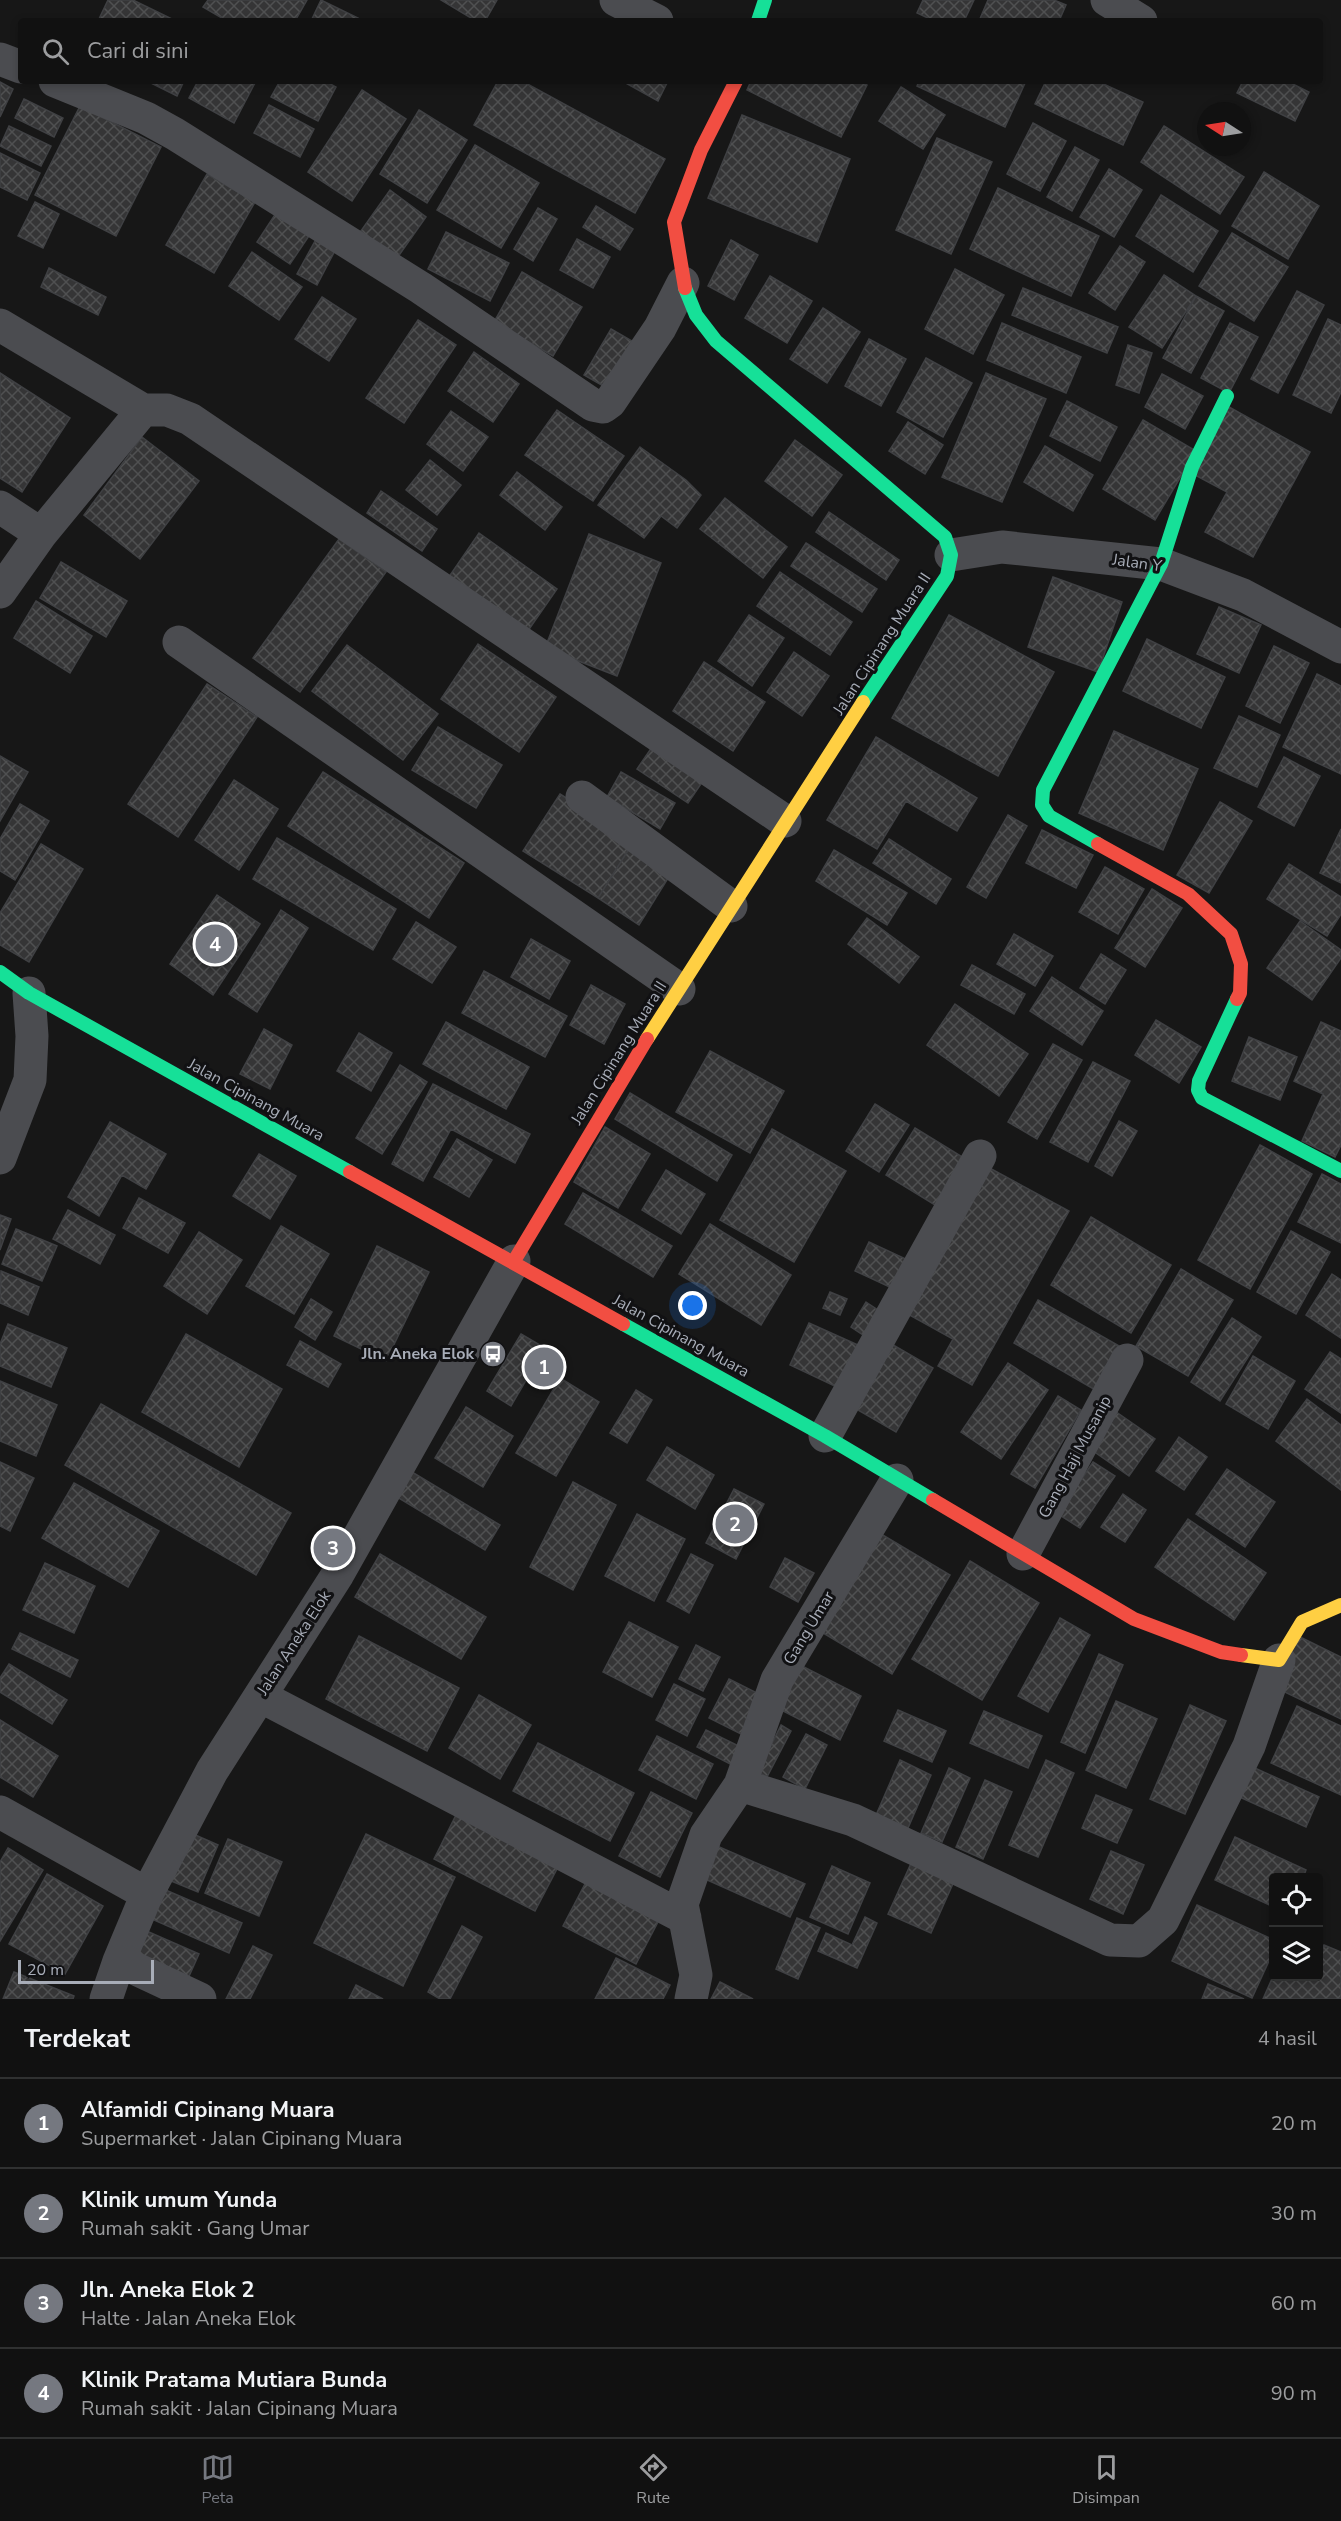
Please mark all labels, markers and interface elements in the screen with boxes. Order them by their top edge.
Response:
search box [18,18,1323,84]
icon: search [39,35,72,68]
text: Cari di sini [87,36,189,66]
north arrow [1197,102,1251,156]
street label: Jalan Y [1110,549,1164,577]
street label: Jalan Cipinang Muara II [827,569,936,720]
pin: 4 [196,922,234,966]
street label: Jalan Cipinang Muara II [565,977,672,1130]
street label: Jalan Cipinang Muara [183,1053,328,1147]
street label: Jalan Cipinang Muara [608,1289,753,1383]
your location [678,1291,707,1320]
bus stop icon: Jln. Aneka Elok [478,1339,508,1369]
place label: Jln. Aneka Elok [361,1343,474,1365]
pin: 1 [524,1344,564,1390]
street label: Gang Haji Musanip [1033,1392,1117,1522]
pin: 2 [716,1502,754,1546]
pin: 3 [314,1526,352,1570]
street label: Jalan Aneka Elok [251,1586,337,1700]
street label: Gang Umar [778,1587,840,1669]
map controls [1269,1873,1323,1981]
button: locate [1269,1873,1323,1927]
button: layers [1269,1927,1323,1981]
scale bar [18,1957,154,1984]
text: 20 m [27,1959,64,1981]
text: Terdekat [24,2021,130,2056]
text: 4 hasil [1258,2025,1317,2052]
text: Alfamidi Cipinang Muara [81,2095,335,2125]
text: 1 [38,2110,50,2137]
text: 20 m [1271,2110,1317,2137]
text: Supermarket · Jalan Cipinang Muara [81,2125,402,2152]
text: Klinik umum Yunda [81,2185,277,2215]
text: 2 [38,2200,50,2227]
text: 30 m [1271,2200,1317,2227]
text: Rumah sakit · Gang Umar [81,2215,309,2242]
text: Jln. Aneka Elok 2 [81,2275,255,2305]
text: 3 [38,2290,50,2317]
text: 60 m [1271,2290,1317,2317]
text: Halte · Jalan Aneka Elok [81,2305,296,2332]
text: Klinik Pratama Mutiara Bunda [81,2365,387,2395]
text: 4 [38,2380,50,2407]
text: 90 m [1271,2380,1317,2407]
text: Rumah sakit · Jalan Cipinang Muara [81,2395,398,2422]
tab: Peta [201,2451,234,2509]
tab: Rute [636,2451,670,2509]
tab: Disimpan [1072,2451,1140,2509]

